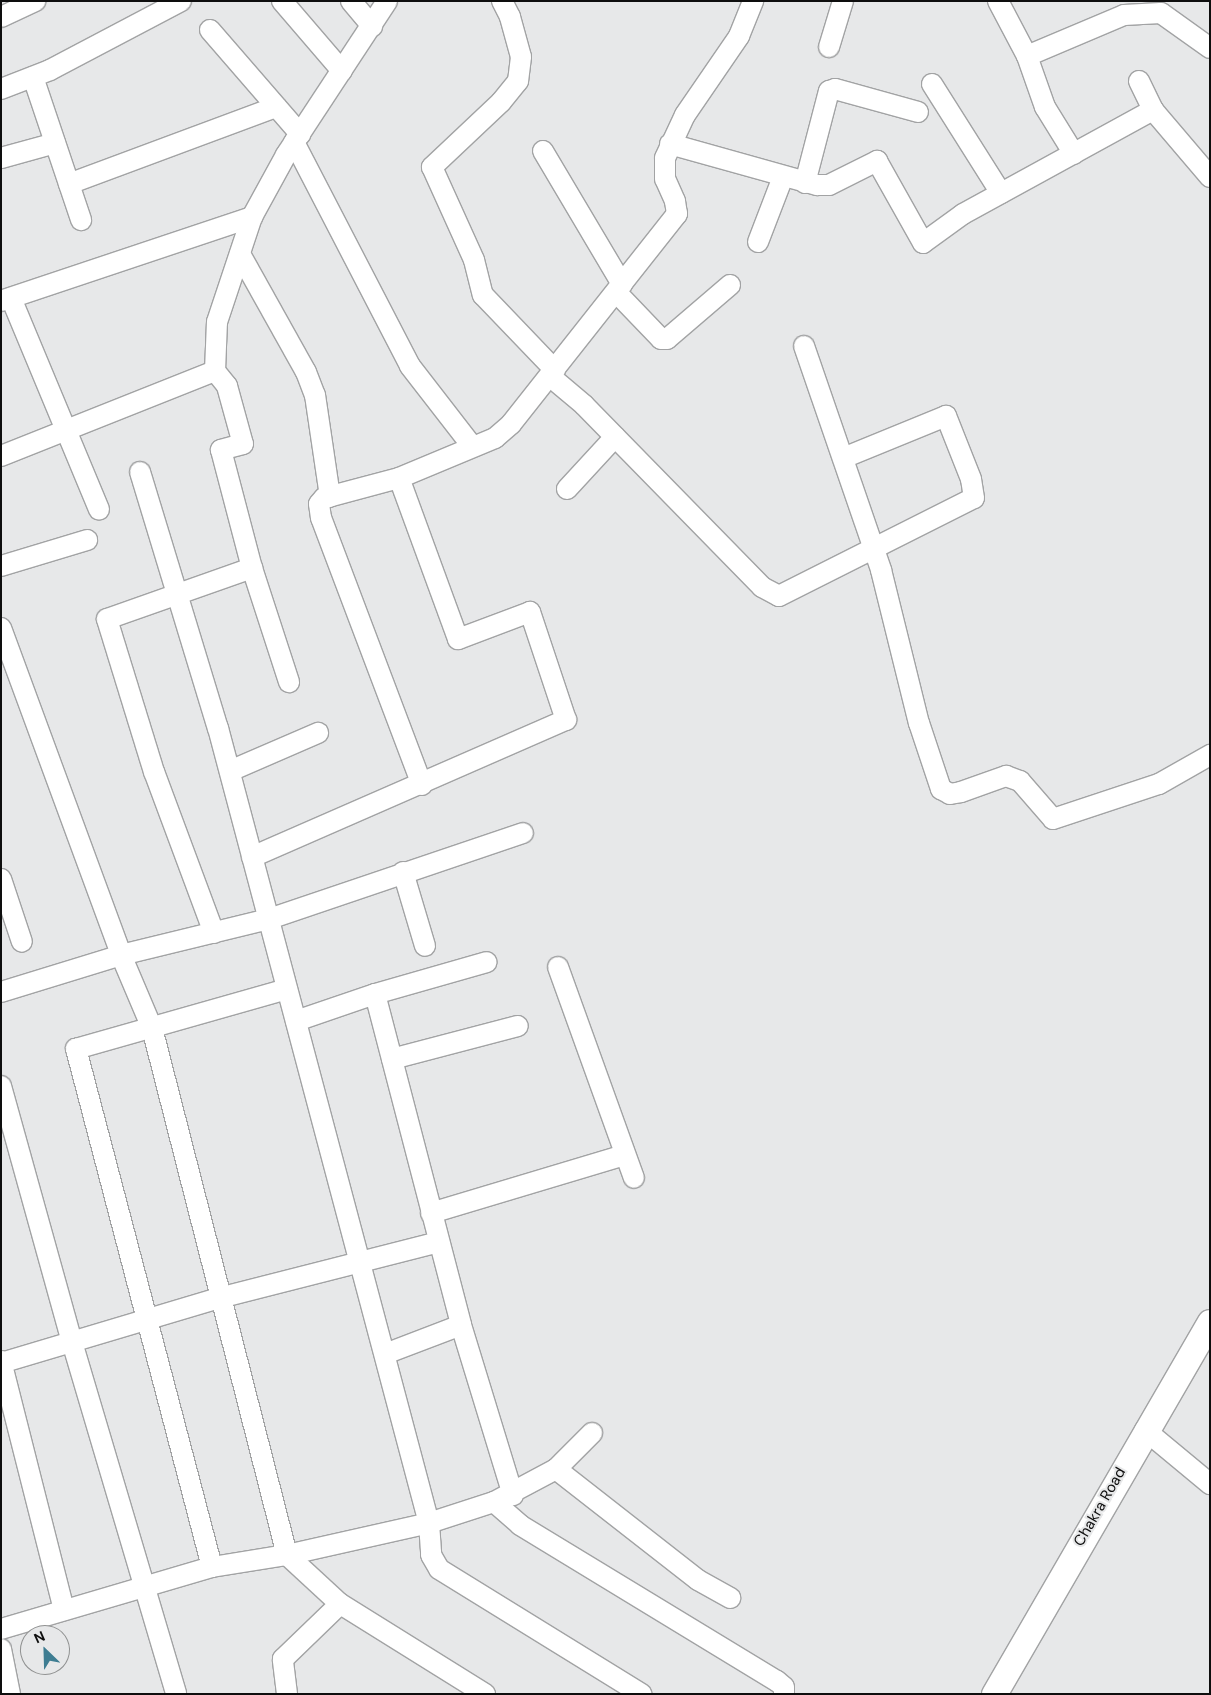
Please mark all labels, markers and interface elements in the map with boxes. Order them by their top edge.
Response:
street label: Chakra Road [1070,1465,1130,1549]
north arrow [20,1625,70,1675]
text: N [31,1627,48,1648]

